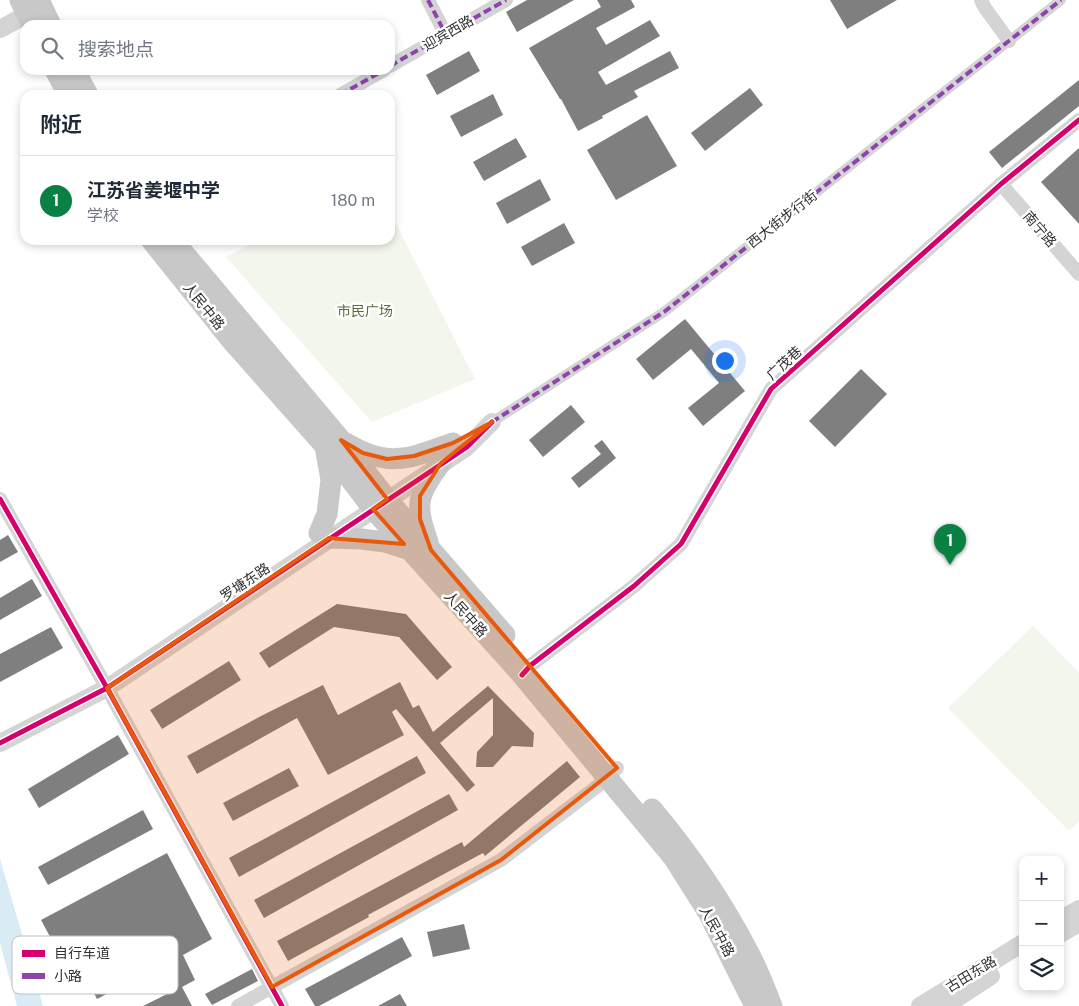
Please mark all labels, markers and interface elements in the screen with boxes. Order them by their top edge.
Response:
street label: 迎宾西路 [420,12,476,54]
search box [20,20,395,75]
icon: search [38,34,66,62]
text: 搜索地点 [78,38,154,60]
text: 附近 [40,112,82,137]
text: 江苏省姜堰中学 [87,179,220,201]
street label: 西大街步行街 [744,187,820,251]
text: 1 [53,191,59,210]
text: 180 m [331,191,375,210]
text: 学校 [87,206,119,225]
street label: 南宁路 [1020,208,1060,250]
street label: 人民中路 [180,279,228,333]
park label: 市民广场 [337,303,393,319]
street label: 广茂巷 [763,343,805,383]
your location [712,348,738,374]
pin: 1 [934,524,966,565]
street label: 罗塘东路 [217,560,273,604]
street label: 人民中路 [441,588,491,640]
map controls [1019,856,1064,991]
button: + [1019,856,1064,901]
button: − [1019,901,1064,946]
street label: 人民中路 [696,903,738,959]
legend [12,936,178,994]
text: 自行车道 [54,945,110,961]
button: layers [1019,946,1064,991]
street label: 古田东路 [943,953,999,995]
text: 小路 [54,968,82,984]

